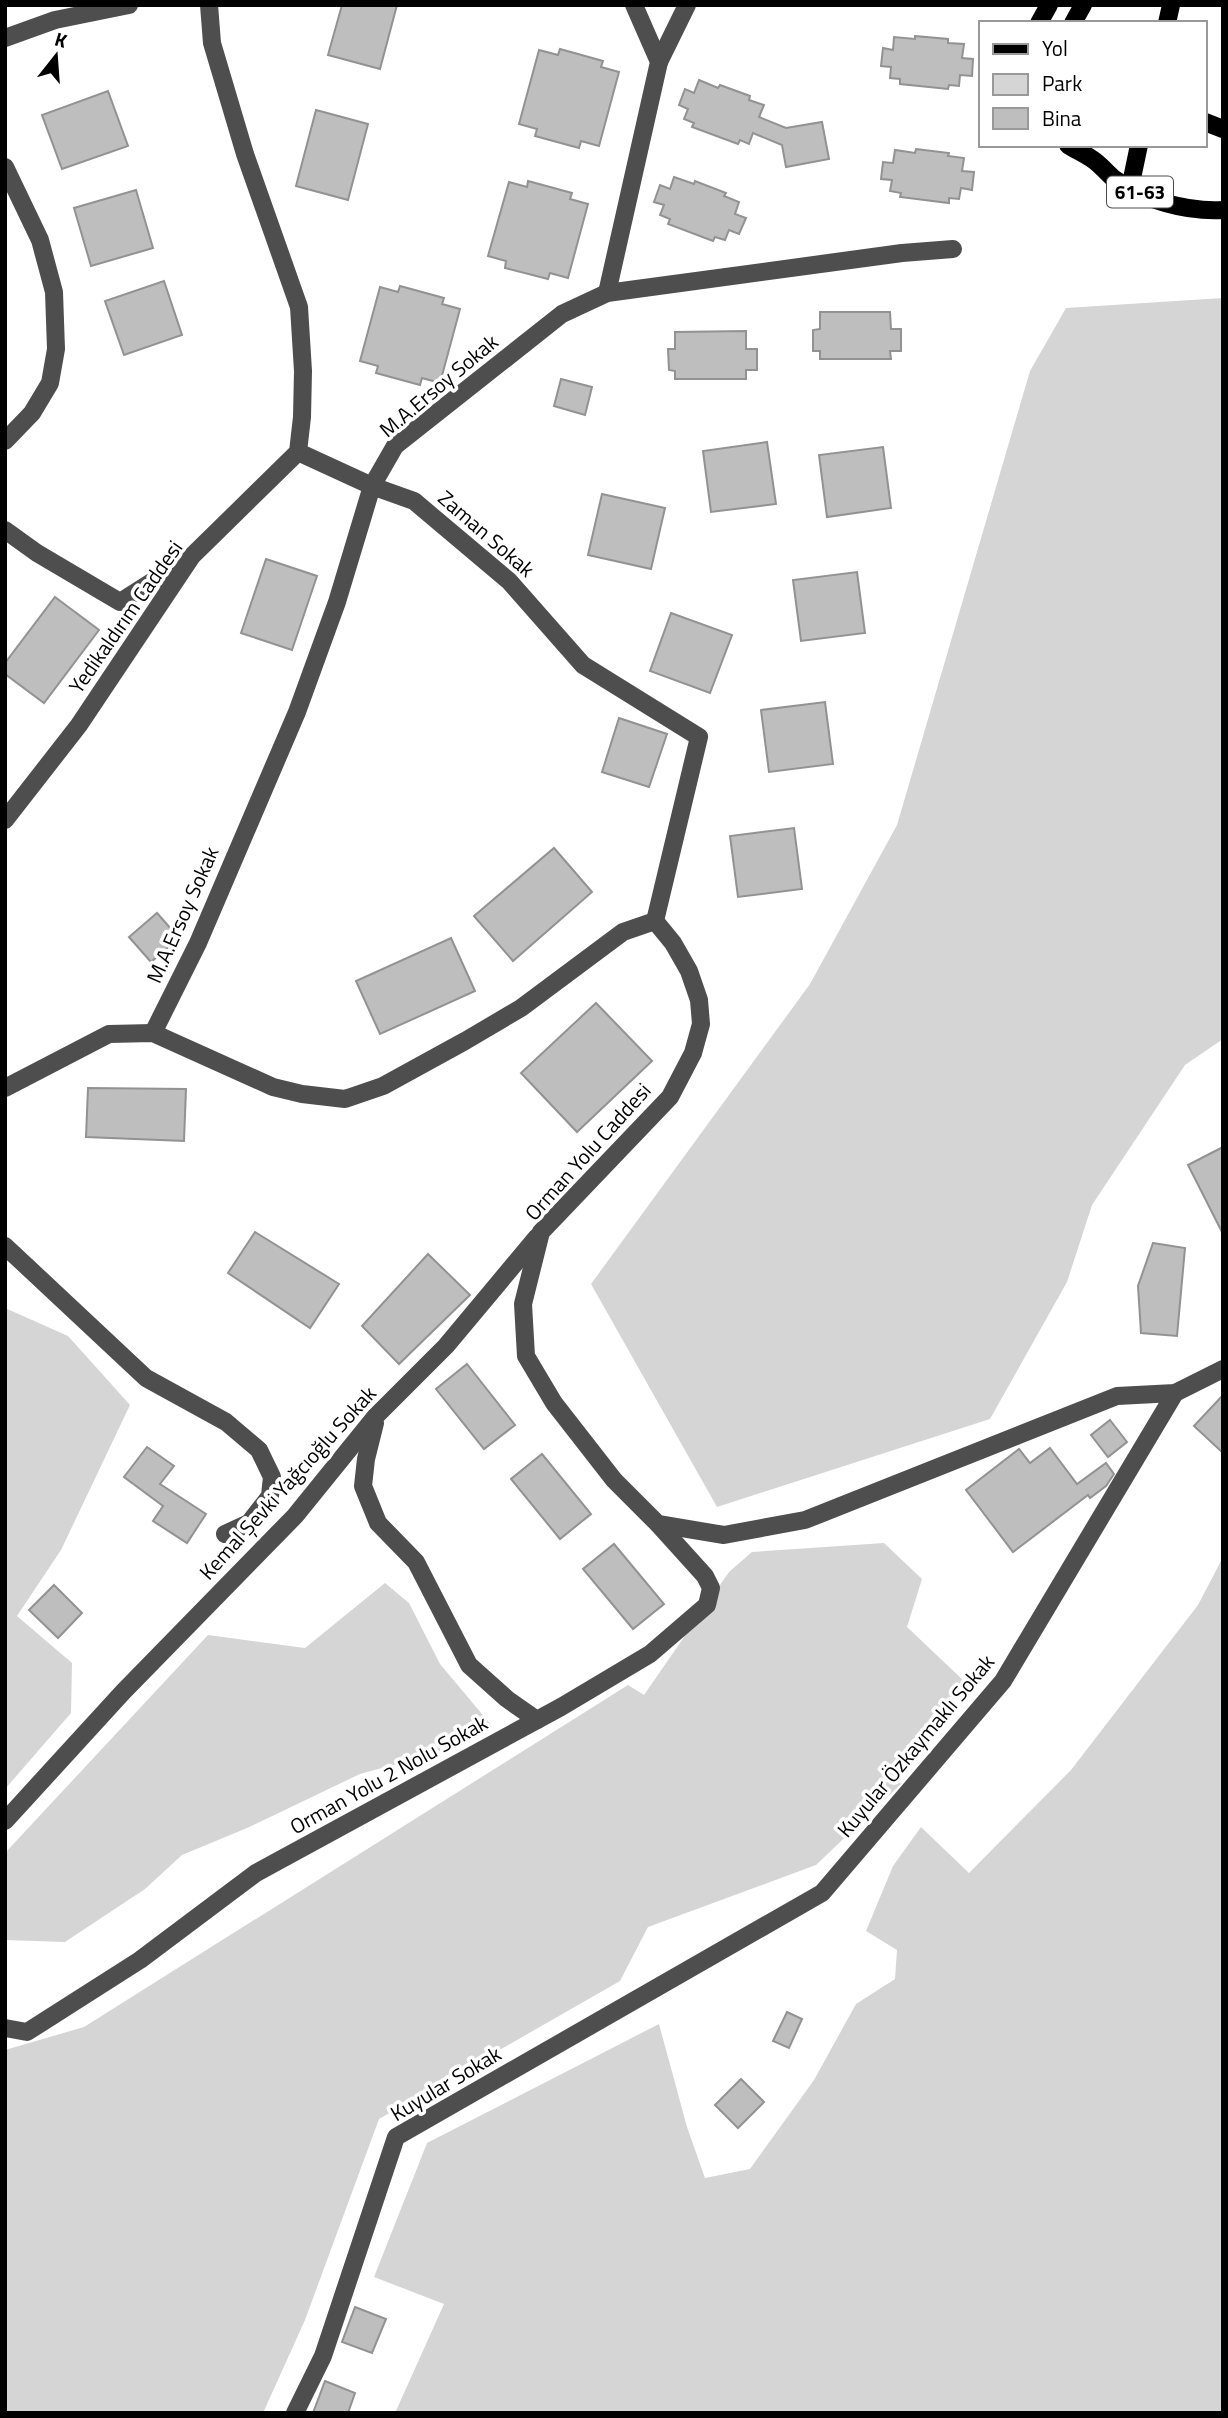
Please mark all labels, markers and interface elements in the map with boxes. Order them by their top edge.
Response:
north arrow [21,21,91,91]
legend [979,21,1207,147]
text: K [51,24,71,55]
text: Yol [1042,32,1068,64]
text: Park [1042,67,1082,99]
text: Bina [1042,102,1082,134]
road number: 61-63 [1107,176,1173,208]
street label: M.A.Ersoy Sokak [372,326,505,445]
street label: Zaman Sokak [431,482,542,584]
street label: Yedikaldırım Caddesi [60,533,190,699]
street label: M.A.Ersoy Sokak [138,841,227,988]
street label: Orman Yolu Caddesi [517,1075,658,1227]
street label: Kemal Şevki Yağcıoğlu Sokak [191,1378,383,1587]
street label: Kuyular Özkaymaklı Sokak [829,1647,1002,1844]
street label: Orman Yolu 2 Nolu Sokak [284,1706,493,1842]
street label: Kuyular Sokak [384,2037,507,2129]

